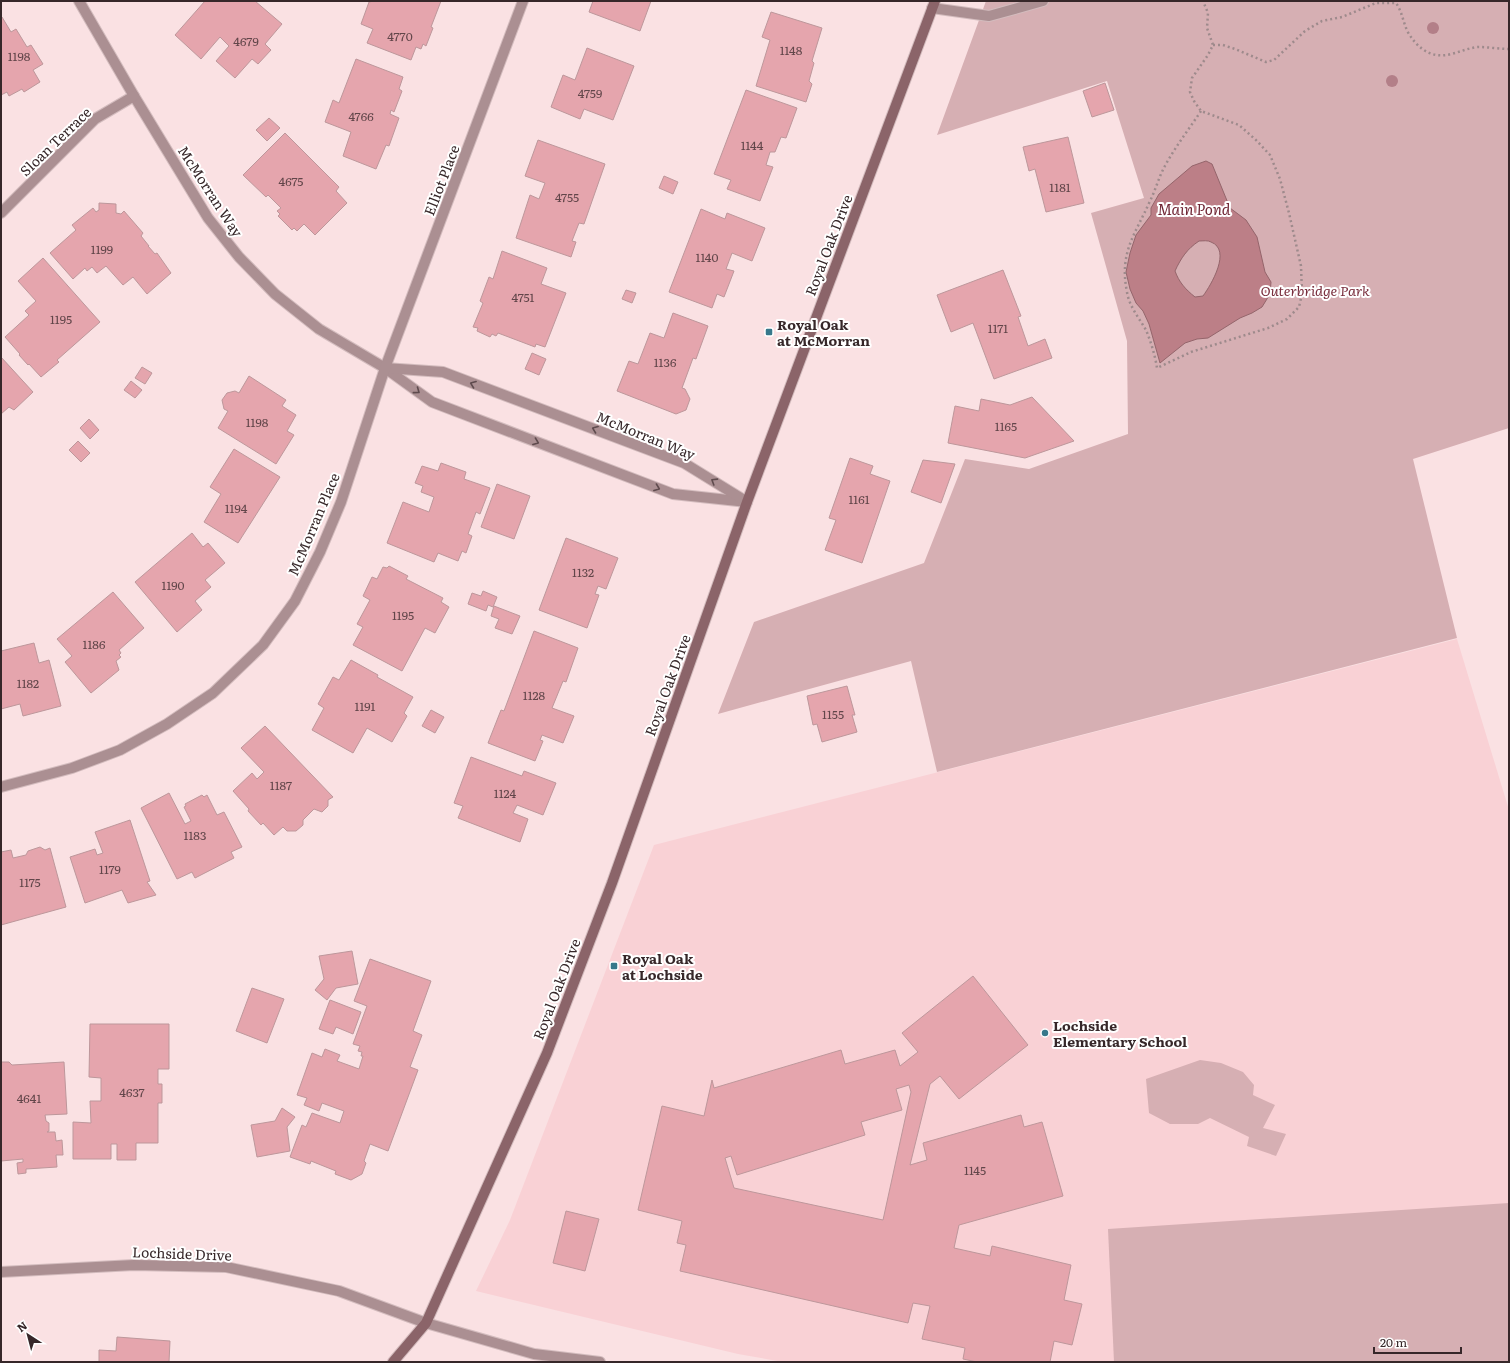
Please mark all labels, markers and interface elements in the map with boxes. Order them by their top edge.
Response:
house number: 4770 [387,27,413,45]
house number: 4679 [233,32,259,50]
house number: 1148 [780,41,803,59]
house number: 1198 [8,47,31,65]
house number: 4759 [578,84,602,102]
street label: Sloan Terrace [15,102,95,180]
house number: 4766 [348,107,374,125]
house number: 1144 [741,136,764,154]
street label: McMorran Way [174,141,249,241]
street label: Elliot Place [418,142,464,218]
house number: 4675 [279,172,303,190]
house number: 1181 [1049,178,1071,196]
house number: 4755 [555,188,579,206]
street label: Royal Oak Drive [800,192,856,298]
water label: Main Pond [1158,197,1231,220]
house number: 1199 [91,240,113,258]
house number: 1140 [696,248,718,266]
park label: Outerbridge Park [1260,280,1370,300]
house number: 4751 [512,288,535,306]
house number: 1195 [50,310,72,328]
place label: Royal Oak at McMorran [777,314,870,350]
house number: 1171 [988,319,1008,337]
marker: Royal Oak at McMorran [764,327,774,337]
house number: 1136 [654,353,677,371]
one-way arrow [470,380,477,388]
one-way arrow [412,386,419,393]
street label: McMorran Way [593,406,699,464]
house number: 1198 [246,413,269,431]
house number: 1165 [995,417,1017,435]
one-way arrow [592,426,599,434]
one-way arrow [532,437,539,445]
street label: McMorran Place [282,469,344,579]
one-way arrow [711,478,718,486]
one-way arrow [654,483,661,491]
house number: 1161 [848,490,870,508]
house number: 1194 [225,499,248,517]
house number: 1132 [572,563,594,581]
house number: 1190 [162,576,185,594]
house number: 1195 [392,606,414,624]
street label: Royal Oak Drive [639,631,695,739]
house number: 1186 [83,635,106,653]
house number: 1182 [17,674,39,692]
house number: 1128 [523,686,546,704]
house number: 1191 [355,697,376,715]
house number: 1155 [822,705,844,723]
house number: 1187 [270,776,292,794]
house number: 1124 [494,784,517,802]
house number: 1183 [184,826,206,844]
house number: 1179 [99,860,121,878]
house number: 1175 [19,873,41,891]
street label: Royal Oak Drive [528,936,584,1042]
place label: Royal Oak at Lochside [622,948,703,984]
marker: Royal Oak at Lochside [609,961,619,971]
place label: Lochside Elementary School [1053,1015,1187,1051]
marker: Lochside Elementary School [1040,1028,1050,1038]
house number: 4637 [119,1083,145,1101]
house number: 4641 [17,1089,41,1107]
house number: 1145 [964,1161,986,1179]
street label: Lochside Drive [132,1241,232,1265]
north arrow [8,1315,48,1355]
text: N [13,1317,30,1335]
scale bar [1374,1329,1461,1355]
text: 20 m [1380,1333,1407,1351]

